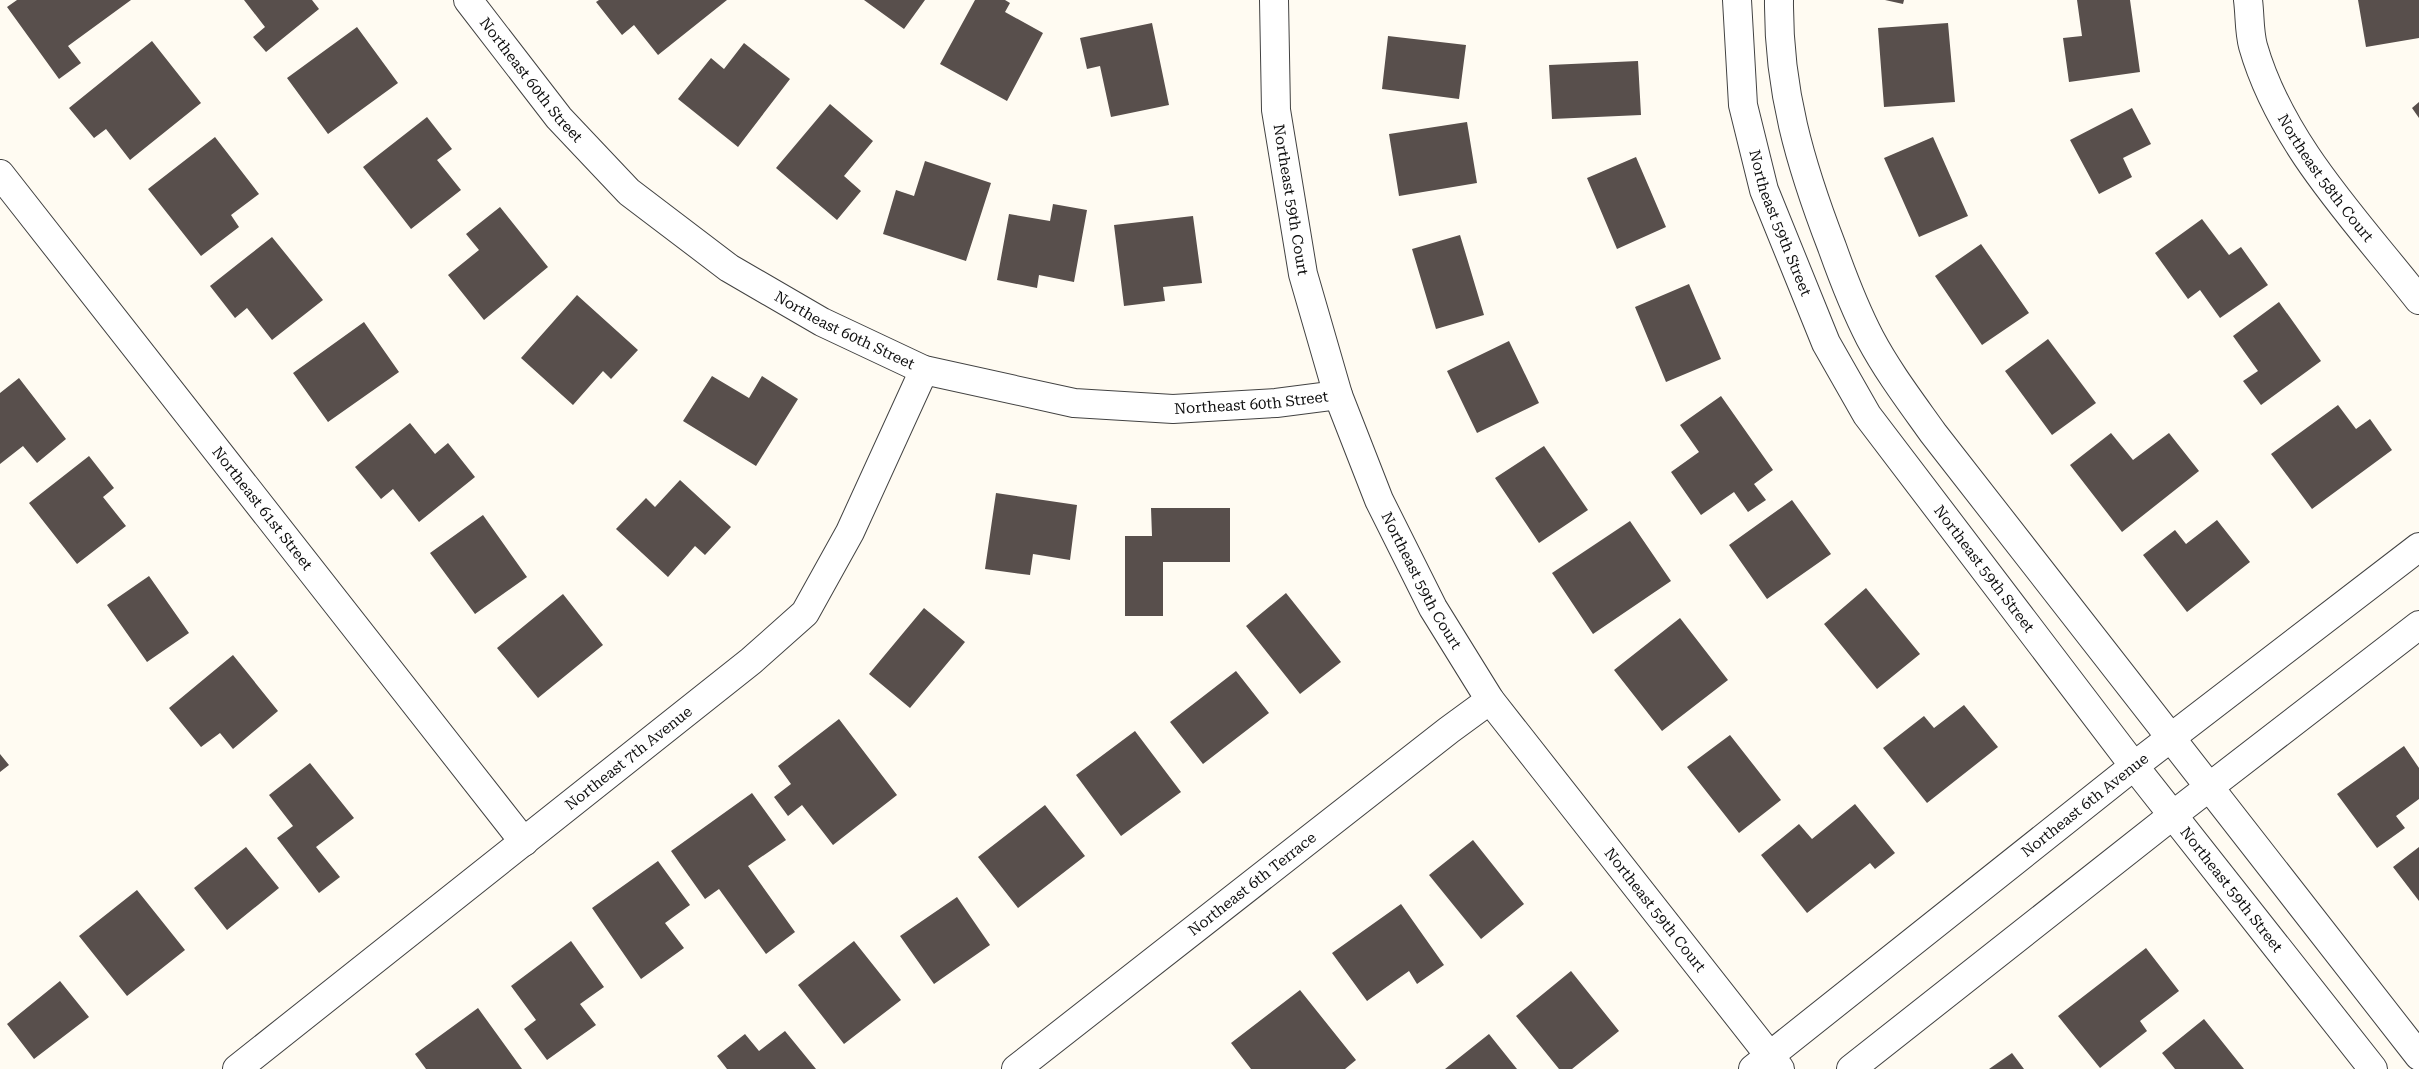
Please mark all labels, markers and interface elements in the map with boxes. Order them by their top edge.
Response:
street label: Northeast 60th Street [476,14,587,146]
street label: Northeast 58th Court [2274,111,2377,246]
street label: Northeast 59th Court [1269,123,1312,277]
street label: Northeast 59th Street [1745,148,1815,299]
street label: Northeast 60th Street [771,287,918,373]
street label: Northeast 60th Street [1174,387,1330,418]
street label: Northeast 61st Street [208,443,317,574]
street label: Northeast 59th Street [1930,502,2038,636]
street label: Northeast 59th Court [1377,509,1466,653]
street label: Northeast 7th Avenue [562,702,696,814]
street label: Northeast 6th Avenue [2018,749,2152,861]
street label: Northeast 59th Street [2176,823,2287,956]
street label: Northeast 6th Terrace [1185,828,1320,940]
street label: Northeast 59th Court [1601,844,1710,976]

